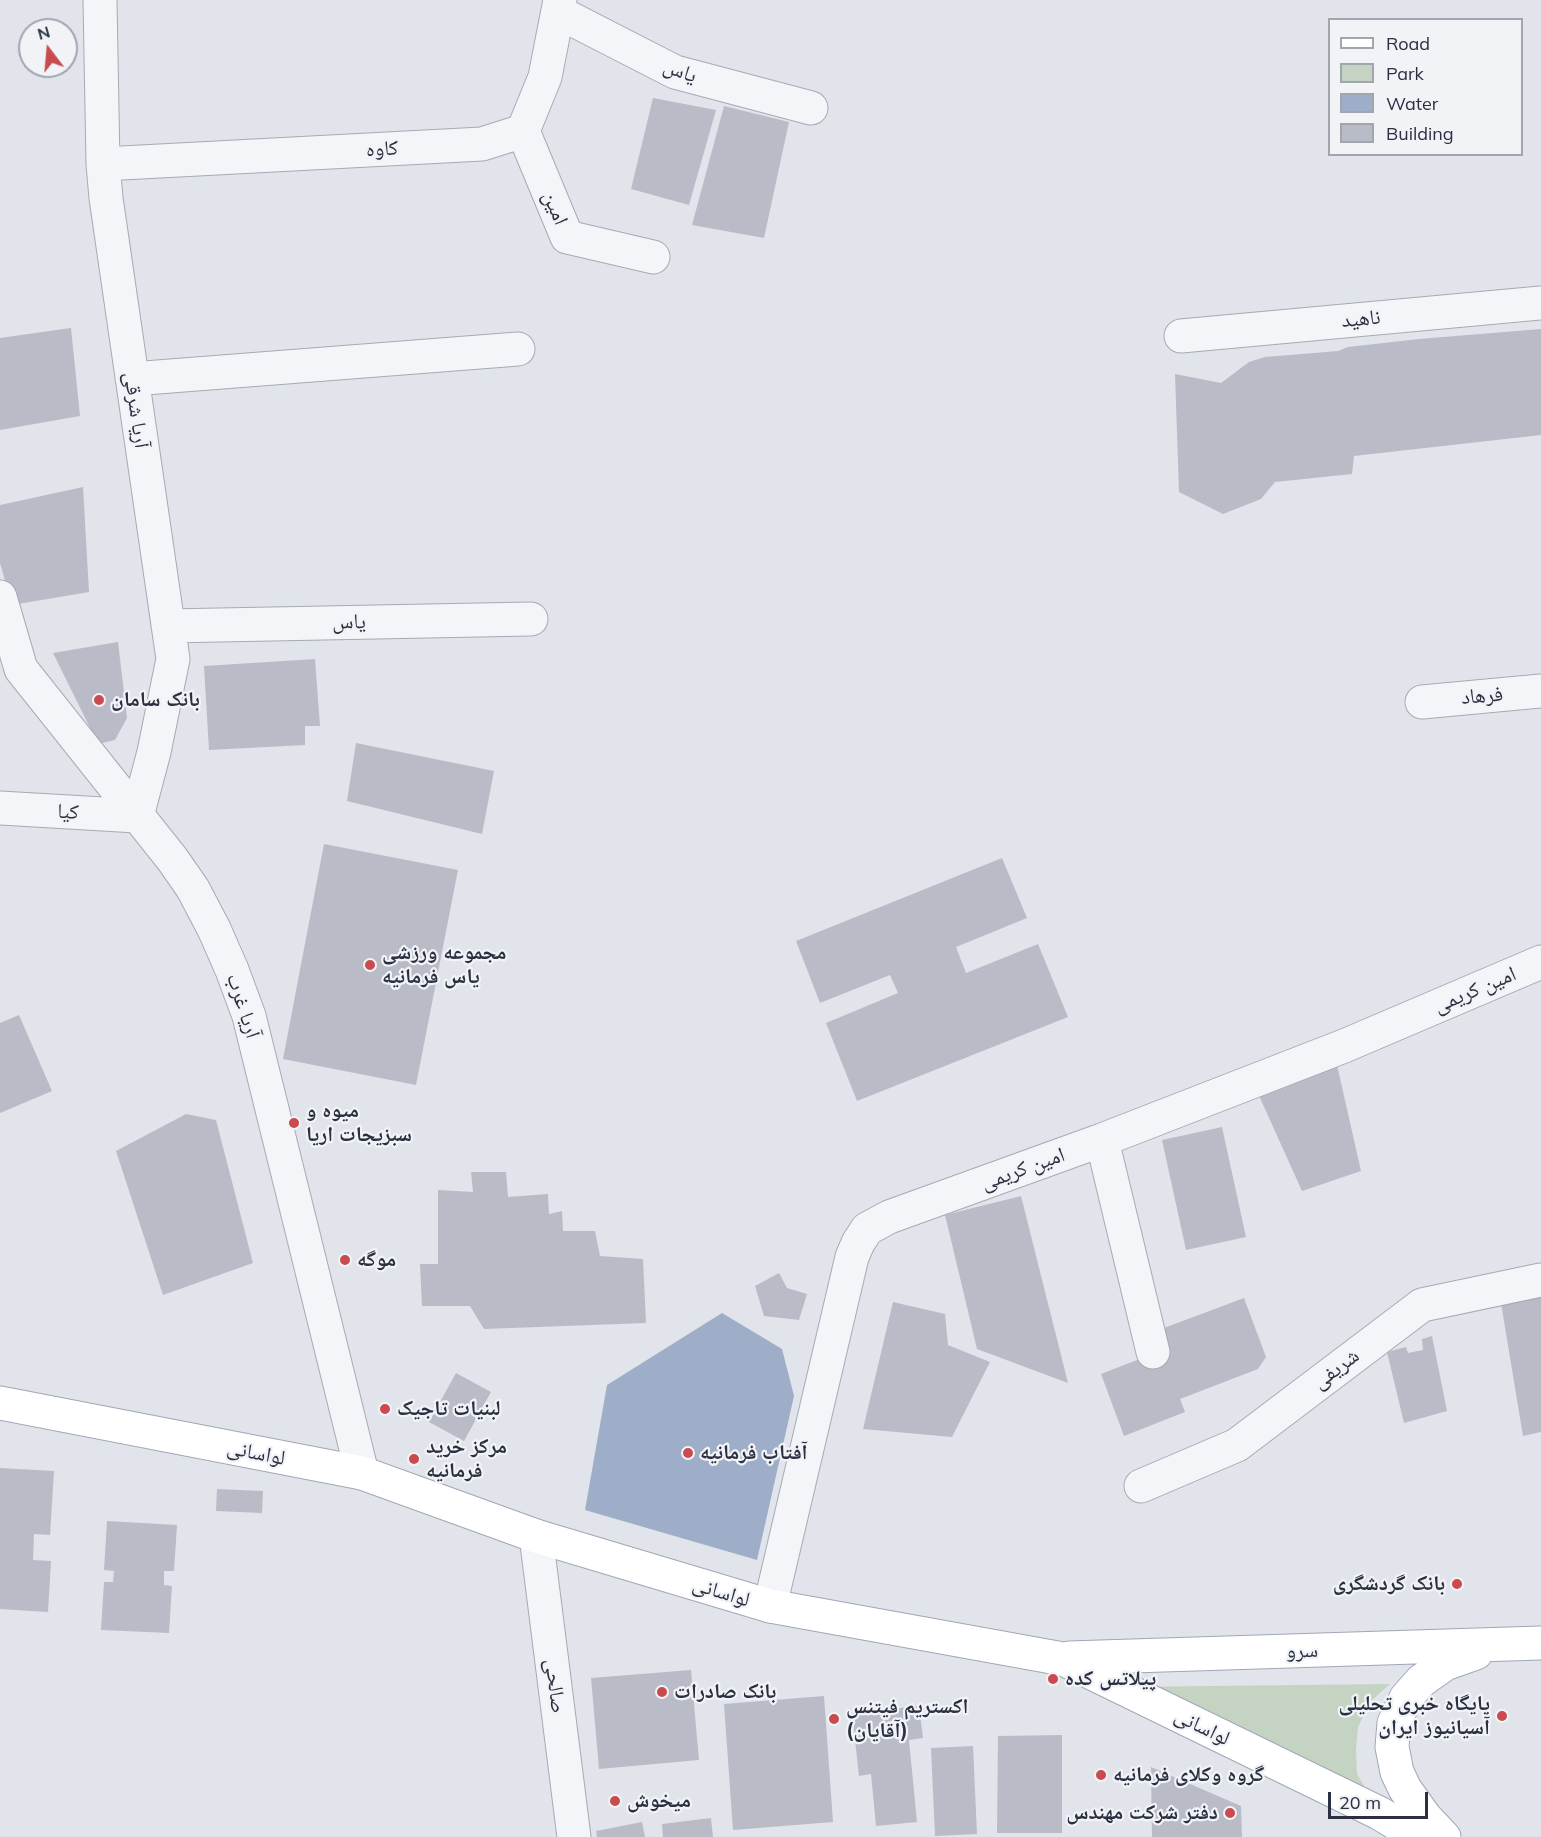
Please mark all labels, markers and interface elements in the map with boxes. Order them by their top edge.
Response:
north arrow [18,18,78,78]
legend [1328,18,1523,156]
text: N [35,21,52,44]
text: Road [1386,32,1430,55]
street label: یاس [660,53,700,89]
text: Park [1386,62,1424,85]
text: Water [1386,92,1438,115]
text: Building [1386,122,1454,145]
street label: کاوه [365,136,399,162]
street label: امین [537,187,573,229]
street label: ناهید [1340,305,1382,333]
street label: آریا شرقی [118,370,154,450]
street label: یاس [332,609,366,635]
street label: فرهاد [1460,682,1504,710]
place label: بانک سامان [111,687,200,713]
marker: بانک سامان [92,693,106,707]
street label: کیا [57,799,79,825]
place label: مجموعه ورزشی یاس فرمانیه [382,940,507,990]
marker: مجموعه ورزشی یاس فرمانیه [363,958,377,972]
street label: امین کریمی [1430,961,1520,1019]
street label: آریا غرب [221,971,265,1041]
place label: میوه و سبزیجات اریا [306,1098,412,1148]
marker: میوه و سبزیجات اریا [287,1116,301,1130]
street label: امین کریمی [978,1142,1068,1196]
place label: موگه [357,1247,396,1273]
marker: موگه [338,1253,352,1267]
street label: شریفی [1308,1343,1364,1395]
place label: لبنیات تاجیک [397,1396,501,1422]
marker: لبنیات تاجیک [378,1402,392,1416]
place label: مرکز خرید فرمانیه [426,1434,507,1484]
street label: لواسانی [225,1435,287,1471]
place label: آفتاب فرمانیه [700,1440,808,1466]
marker: آفتاب فرمانیه [681,1446,695,1460]
marker: مرکز خرید فرمانیه [407,1452,421,1466]
street label: لواسانی [689,1571,753,1613]
place label: بانک گردشگری [1333,1571,1445,1597]
marker: بانک گردشگری [1450,1577,1464,1591]
street label: سرو [1286,1638,1318,1664]
street label: صالحی [539,1657,571,1715]
place label: پیلاتس کده [1065,1666,1156,1692]
marker: پیلاتس کده [1046,1672,1060,1686]
place label: بانک صادرات [674,1679,776,1705]
marker: بانک صادرات [655,1685,669,1699]
place label: پایگاه خبری تحلیلی آسیانیوز ایران [1339,1691,1490,1741]
place label: اکستریم فیتنس (آقایان) [846,1694,968,1744]
street label: لواسانی [1170,1703,1234,1751]
marker: پایگاه خبری تحلیلی آسیانیوز ایران [1495,1709,1509,1723]
marker: اکستریم فیتنس (آقایان) [827,1712,841,1726]
place label: گروه وكلاى فرمانيه [1113,1762,1264,1788]
marker: گروه وكلاى فرمانيه [1094,1768,1108,1782]
scale bar [1331,1780,1432,1818]
place label: میخوش [627,1788,691,1814]
text: 20 m [1339,1791,1381,1814]
marker: میخوش [608,1794,622,1808]
place label: دفتر شرکت مهندس [1066,1800,1218,1826]
marker: دفتر شرکت مهندس [1223,1806,1237,1820]

